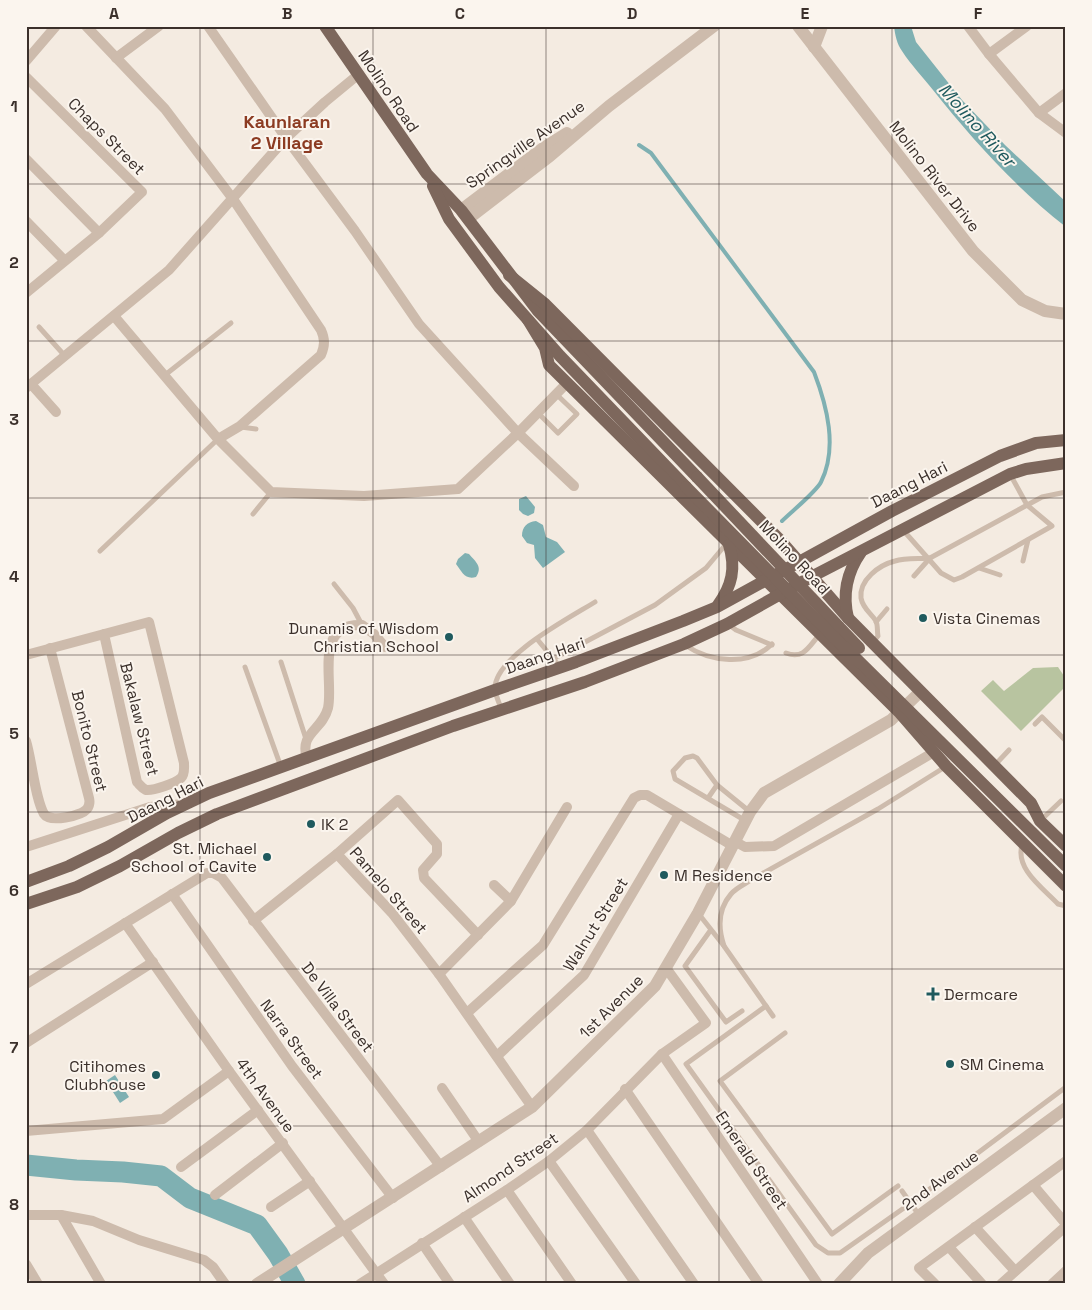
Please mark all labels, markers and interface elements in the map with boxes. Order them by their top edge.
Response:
text: A [109,3,119,24]
text: B [282,3,292,24]
text: C [455,3,465,24]
text: D [627,3,637,24]
text: E [801,3,810,24]
text: F [974,3,983,24]
street label: Molino Road [353,46,424,136]
water label: Molino River [934,78,1022,173]
street label: Chaps Street [64,93,150,179]
text: 1 [10,96,18,117]
street label: Springville Avenue [462,96,589,193]
district label: Kaunlaran 2 Village [243,110,331,154]
street label: Molino River Drive [885,116,985,236]
text: 2 [9,252,19,273]
text: 3 [9,409,19,430]
street label: Daang Hari [868,456,951,513]
street label: Molino Road [755,516,835,599]
text: 4 [9,566,19,587]
place label: Vista Cinemas [933,608,1041,629]
marker: Vista Cinemas [917,612,929,624]
place label: Dunamis of Wisdom Christian School [288,618,439,657]
marker: Dunamis of Wisdom Christian School [443,631,455,643]
street label: Daang Hari [503,632,588,679]
street label: Bakalaw Street [115,660,164,778]
street label: Bonito Street [67,688,112,794]
text: 5 [9,723,19,744]
street label: Daang Hari [124,771,207,828]
place label: IK 2 [321,814,348,835]
marker: IK 2 [305,818,317,830]
place label: St. Michael School of Cavite [131,838,257,877]
street label: Pamelo Street [345,842,432,938]
marker: St. Michael School of Cavite [261,851,273,863]
place label: M Residence [674,865,773,886]
marker: M Residence [658,869,670,881]
street label: Walnut Street [558,873,633,975]
text: 6 [9,880,19,901]
street label: De Villa Street [297,958,378,1057]
street label: 1st Avenue [575,970,648,1043]
place label: Dermcare [944,984,1018,1005]
marker: Dermcare [926,987,940,1001]
street label: Narra Street [256,995,328,1083]
text: 7 [10,1037,19,1058]
street label: 4th Avenue [231,1054,300,1137]
place label: SM Cinema [960,1054,1044,1075]
place label: Citihomes Clubhouse [64,1056,146,1095]
marker: SM Cinema [944,1058,956,1070]
marker: Citihomes Clubhouse [150,1069,162,1081]
street label: Emerald Street [711,1107,792,1214]
street label: Almond Street [458,1128,562,1207]
street label: 2nd Avenue [898,1145,983,1215]
text: 8 [9,1194,19,1215]

